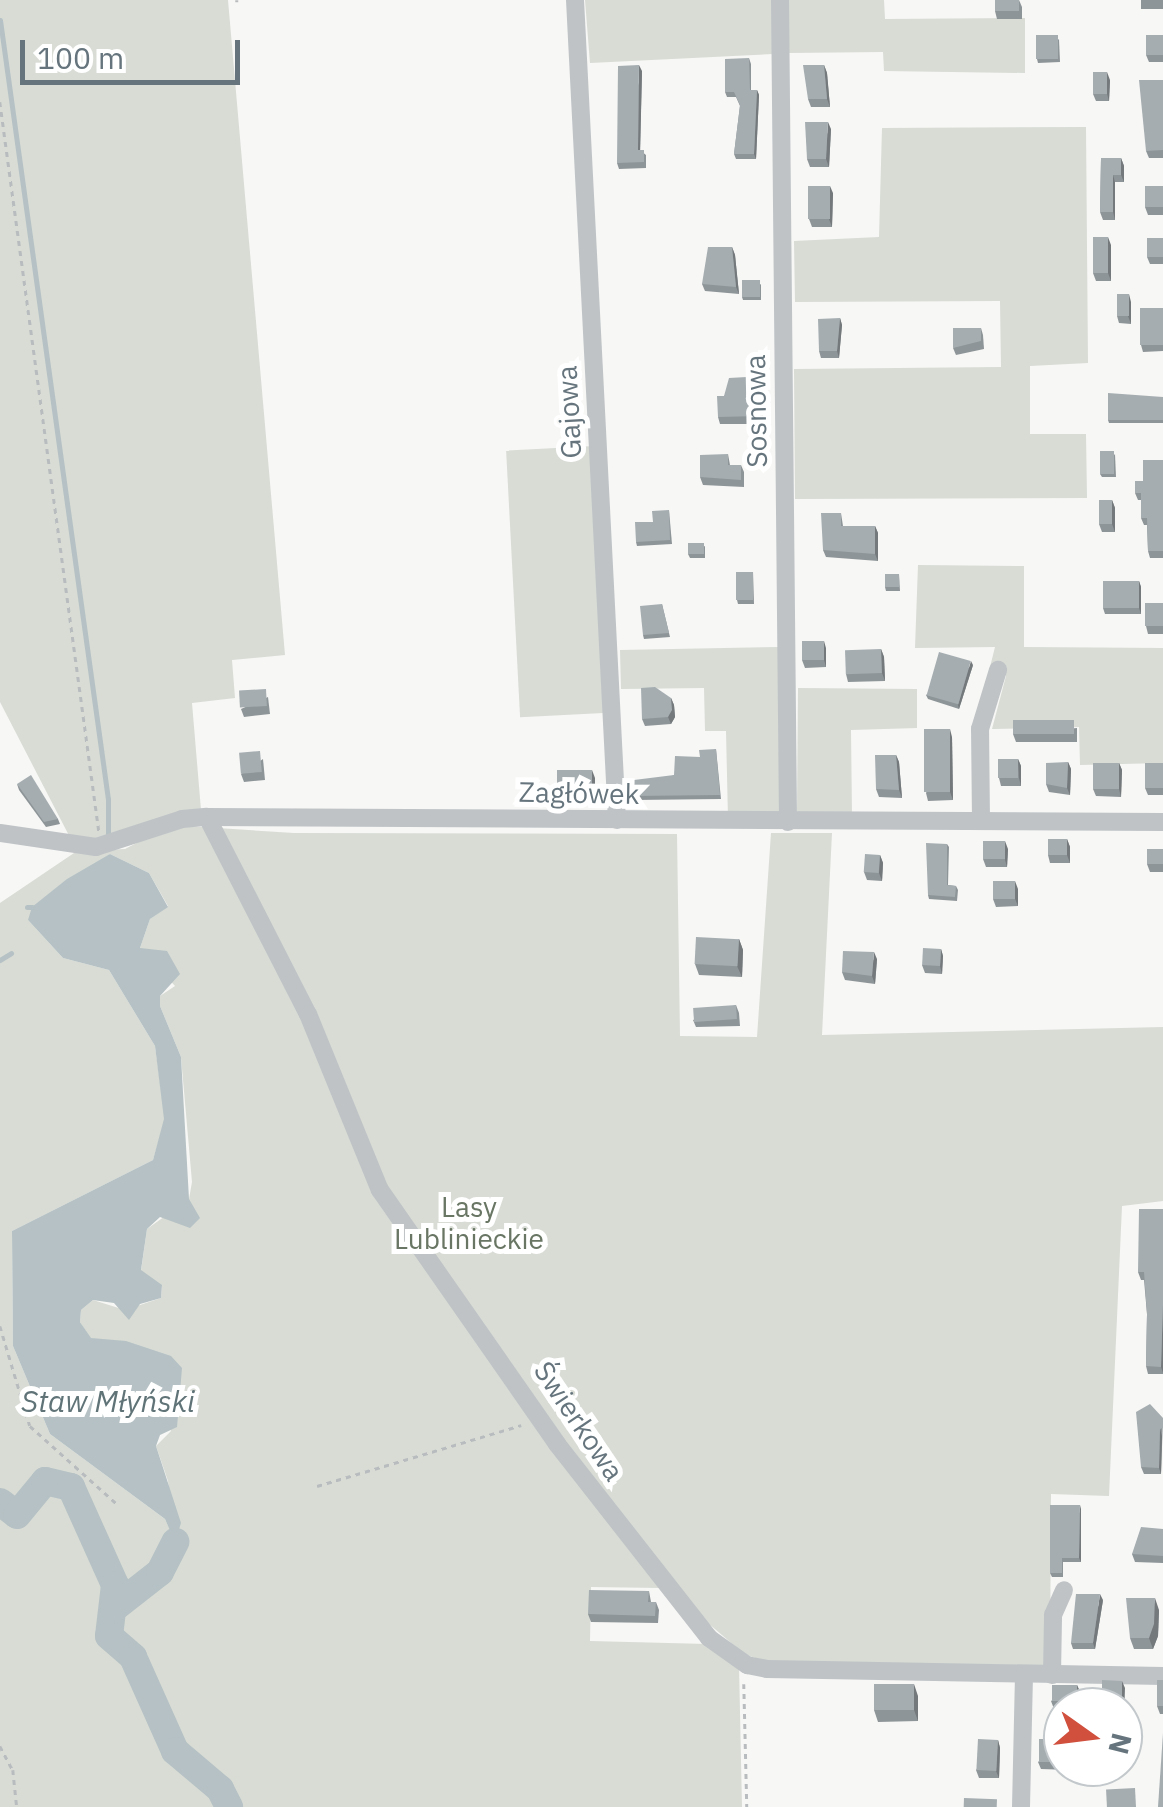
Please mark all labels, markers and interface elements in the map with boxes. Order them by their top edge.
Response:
scale bar [25,20,245,82]
text: 100 m [37,38,124,77]
street label: Sosnowa [738,354,774,468]
street label: Gajowa [550,365,588,459]
street label: Zagłówek [518,775,640,811]
park label: Lasy Lublinieckie [394,1190,544,1256]
street label: Świerkowa [527,1355,631,1487]
water label: Staw Młyński [21,1383,195,1419]
north arrow [1043,1687,1143,1787]
text: N [1100,1730,1141,1758]

